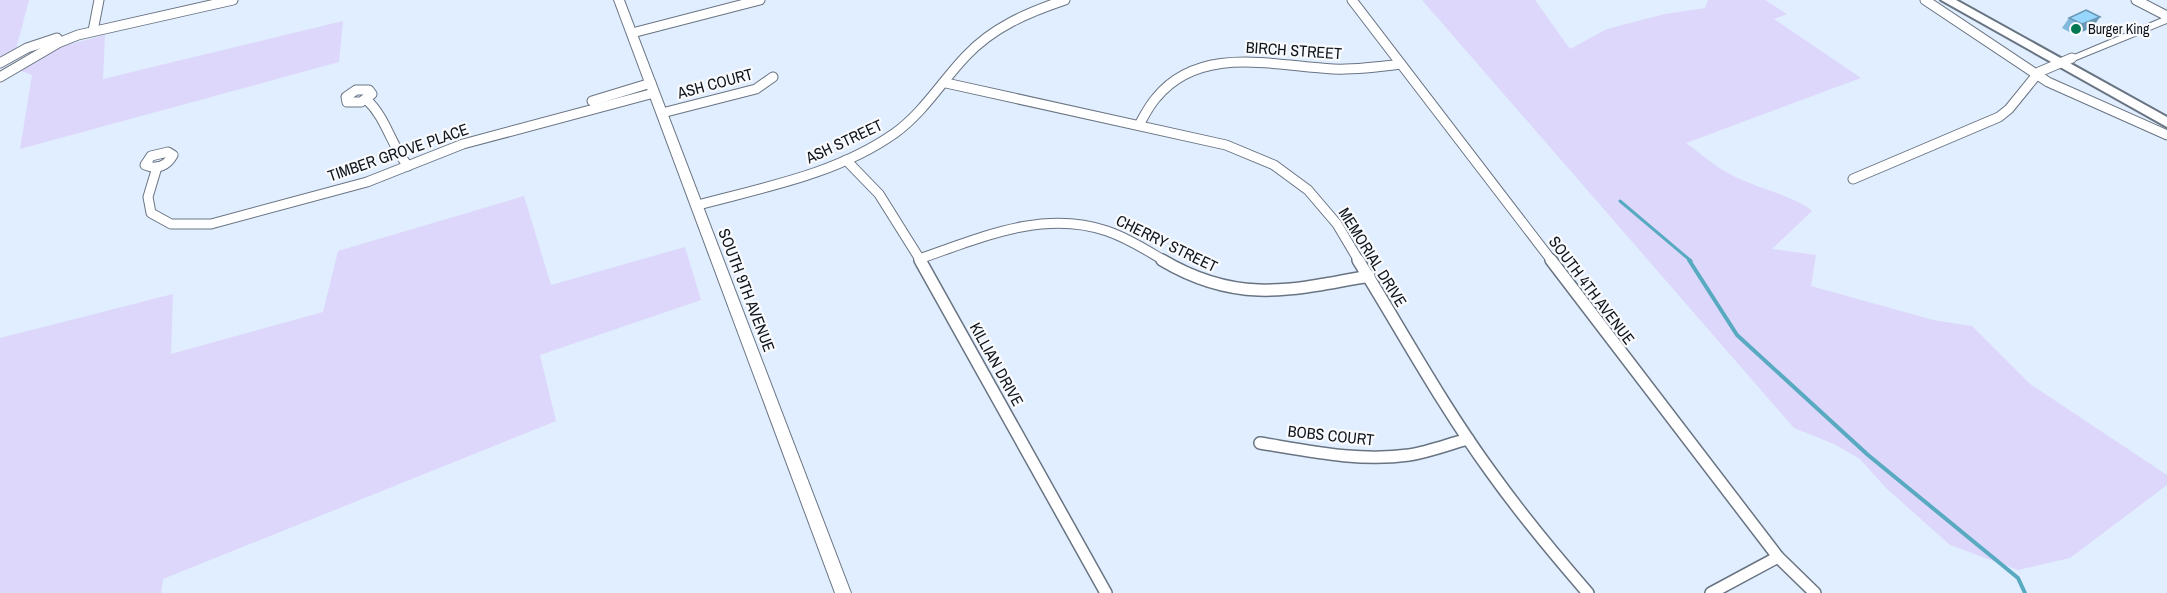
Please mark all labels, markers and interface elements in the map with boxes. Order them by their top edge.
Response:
place label: Burger King [2088,20,2150,38]
marker: Burger King [2069,22,2083,36]
street label: BIRCH STREET [1245,36,1343,64]
street label: ASH COURT [674,62,755,104]
street label: ASH STREET [801,114,886,169]
street label: TIMBER GROVE PLACE [325,118,471,186]
street label: MEMORIAL DRIVE [1334,203,1412,311]
street label: CHERRY STREET [1113,209,1221,277]
street label: SOUTH 9TH AVENUE [713,225,781,355]
street label: SOUTH 4TH AVENUE [1544,231,1640,349]
street label: KILLIAN DRIVE [965,318,1029,410]
street label: BOBS COURT [1287,420,1375,450]

